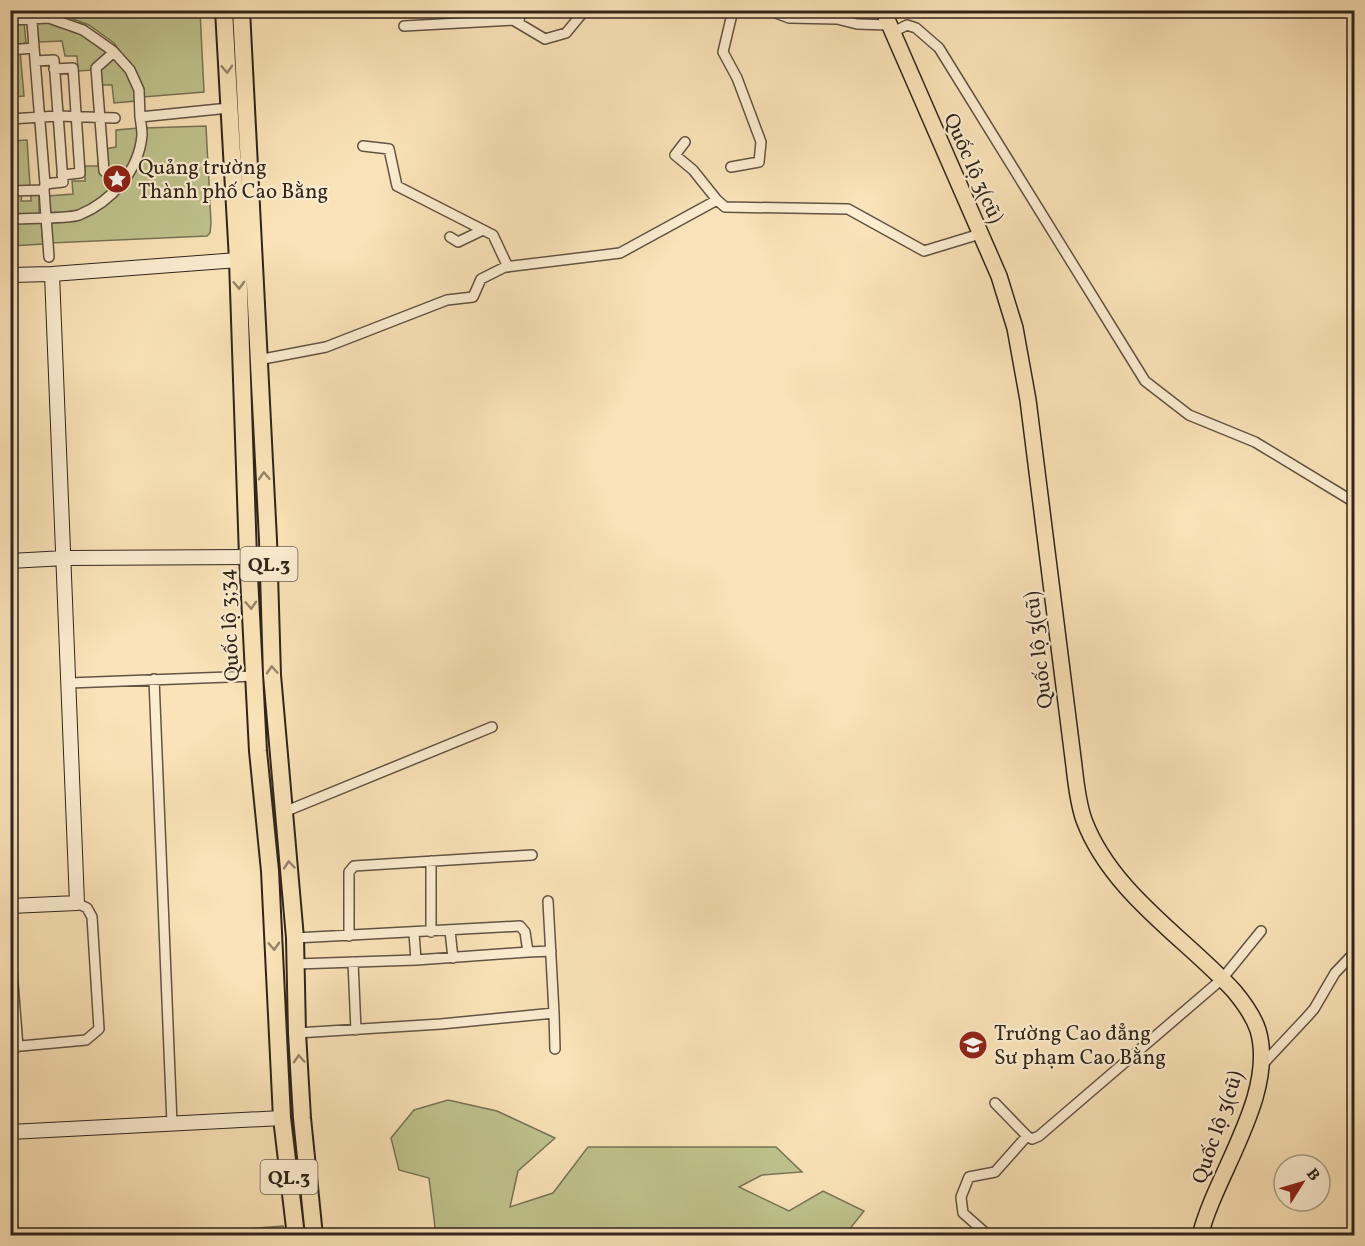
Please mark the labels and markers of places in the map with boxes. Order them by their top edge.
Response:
place label: Quảng trường Thành phố Cao Bằng [138,154,328,207]
place icon: Quảng trường Thành phố Cao Bằng [101,163,133,195]
place label: Trường Cao đẳng Sư phạm Cao Bằng [994,1020,1166,1073]
school or university icon: Trường Cao đẳng Sư phạm Cao Bằng [957,1029,989,1061]

